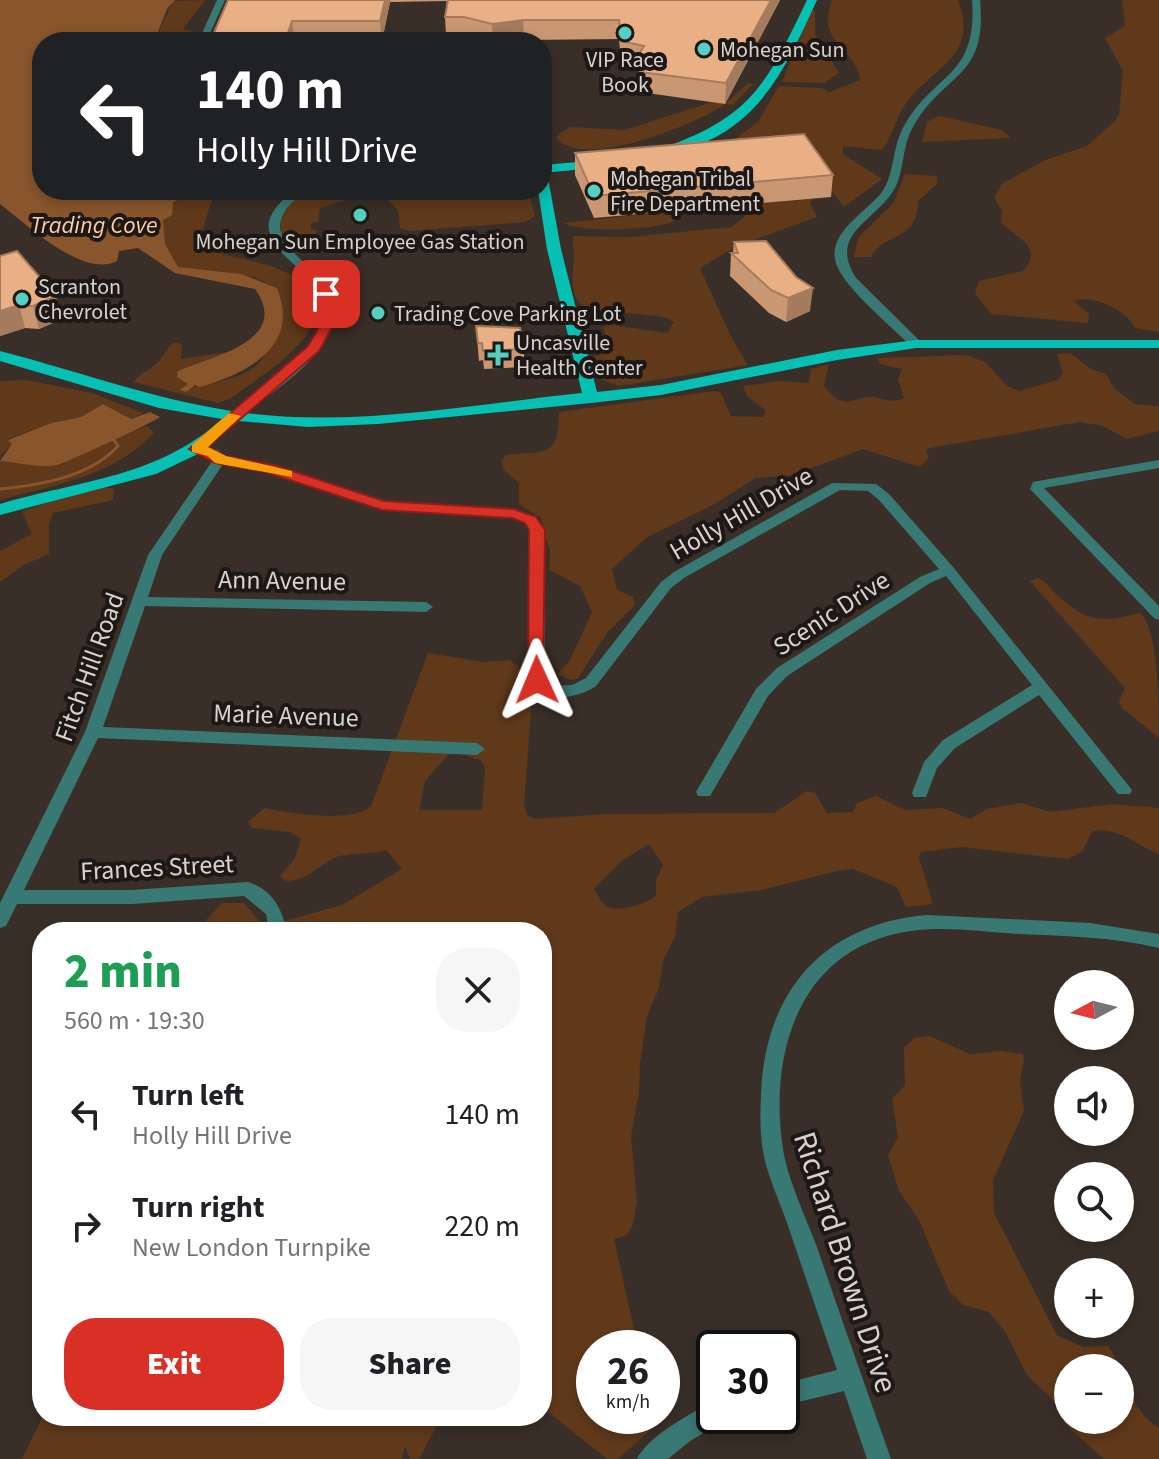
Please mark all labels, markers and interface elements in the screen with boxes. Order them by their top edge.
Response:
marker: VIP Race Book [616,24,634,42]
place label: Mohegan Sun [720,34,845,66]
marker: Mohegan Sun [695,40,713,58]
place label: VIP Race Book [586,44,664,101]
text: 140 m [196,51,344,130]
icon: left [64,64,168,168]
text: Holly Hill Drive [196,125,417,176]
place label: Mohegan Tribal Fire Department [610,163,761,220]
marker: Mohegan Tribal Fire Department [585,182,603,200]
marker: Mohegan Sun Employee Gas Station [351,206,369,224]
water label: Trading Cove [30,208,158,243]
place label: Mohegan Sun Employee Gas Station [196,226,524,258]
pin [292,260,360,328]
place label: Scranton Chevrolet [38,271,127,328]
icon: arrive [304,272,348,316]
marker: Scranton Chevrolet [13,290,31,308]
place label: Trading Cove Parking Lot [394,298,622,330]
marker: Trading Cove Parking Lot [369,304,387,322]
place label: Uncasville Health Center [516,327,643,384]
marker: Uncasville Health Center [487,344,509,366]
street label: Holly Hill Drive [663,457,820,569]
street label: Ann Avenue [218,561,346,600]
street label: Scenic Drive [766,562,897,665]
street label: Fitch Hill Road [45,587,134,747]
position arrow [495,638,579,722]
street label: Marie Avenue [213,694,359,737]
street label: Frances Street [79,845,235,890]
text: 2 min [64,938,182,1006]
button: close [436,948,520,1032]
north arrow [1054,970,1134,1050]
map controls [1054,970,1134,1434]
text: 560 m · 19:30 [64,1002,205,1039]
button: sound [1054,1066,1134,1146]
text: Turn left [132,1074,244,1117]
icon: left [64,1092,108,1136]
text: 140 m [444,1093,520,1136]
text: Holly Hill Drive [132,1117,292,1154]
street label: Richard Brown Drive [781,1126,909,1399]
button: search [1054,1162,1134,1242]
text: Turn right [132,1186,264,1229]
icon: right [64,1204,108,1248]
text: 220 m [444,1205,520,1248]
text: New London Turnpike [132,1229,371,1266]
button: + [1054,1258,1134,1338]
button: Exit [64,1318,284,1410]
button: Share [300,1318,520,1410]
speed limit sign: 30 [696,1330,800,1434]
text: 26 [607,1343,649,1400]
button: − [1054,1354,1134,1434]
text: km/h [606,1388,650,1416]

